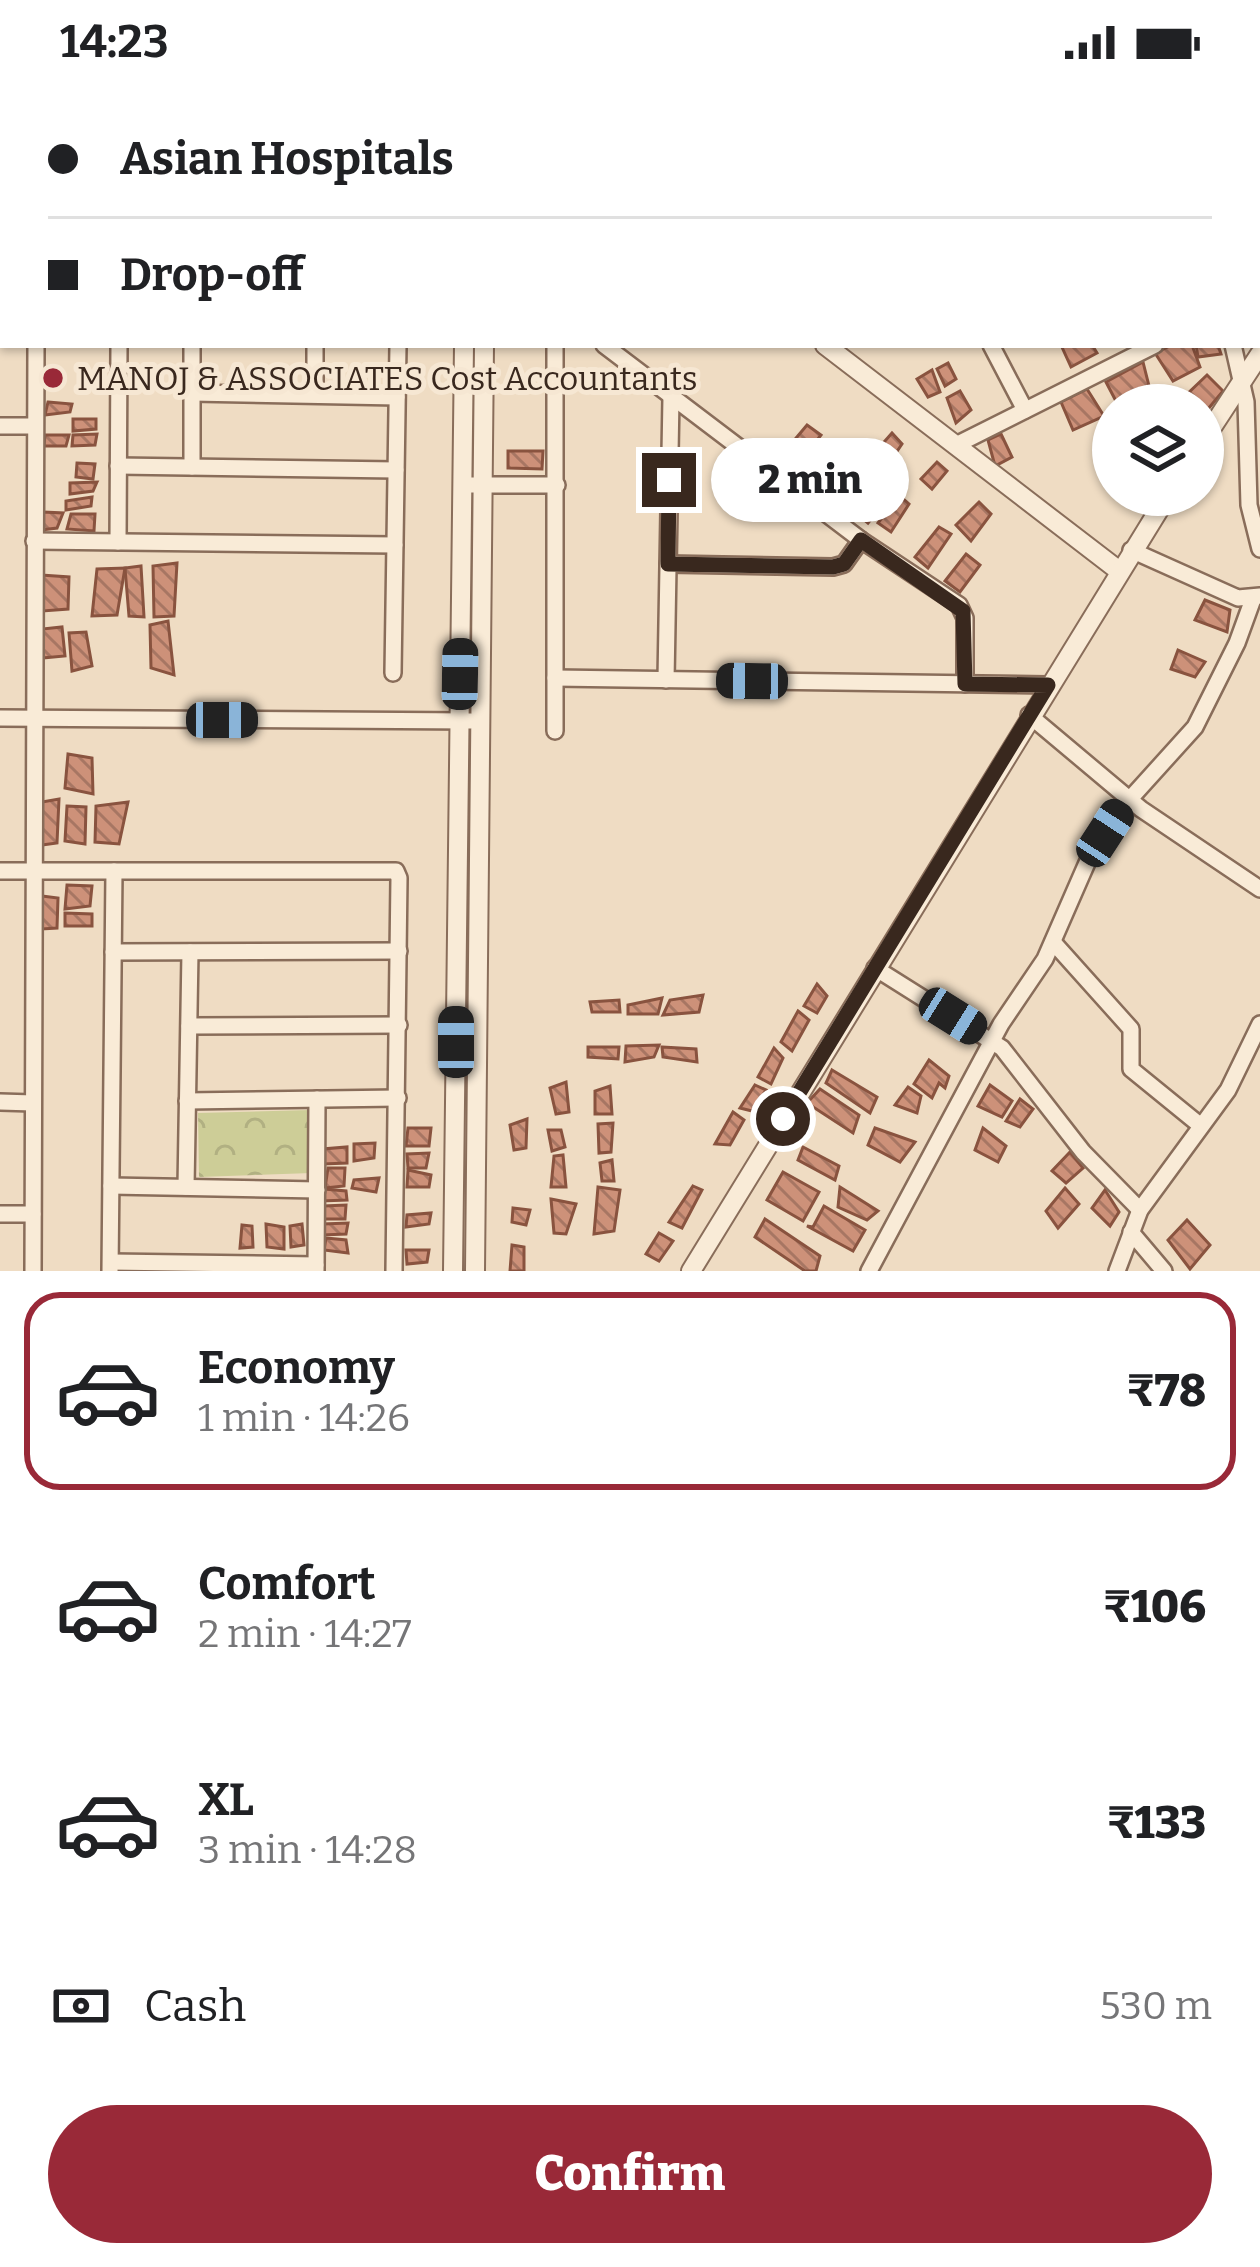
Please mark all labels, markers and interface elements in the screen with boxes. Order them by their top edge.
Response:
text: 14:23 [60,15,169,69]
text: Asian Hospitals [120,132,454,186]
text: Drop-off [120,248,304,302]
place label: MANOJ & ASSOCIATES Cost Accountants [77,359,698,399]
marker: MANOJ & ASSOCIATES Cost Accountants [40,365,66,391]
map controls [1092,384,1224,516]
button: layers [1092,384,1224,516]
callout: 2 min [711,438,909,522]
route end [642,453,696,507]
text: 2 min [758,457,862,503]
car [441,638,479,710]
car [716,662,788,700]
car [186,702,258,738]
car [1070,793,1140,873]
car [913,982,993,1050]
car [438,1006,474,1078]
route start [756,1092,810,1146]
icon: car [54,1337,162,1445]
text: Economy [198,1341,395,1395]
text: ₹78 [1127,1364,1206,1418]
text: 1 min · 14:26 [198,1395,410,1441]
icon: car [54,1553,162,1661]
text: Comfort [198,1557,376,1611]
text: ₹106 [1103,1580,1206,1634]
text: 2 min · 14:27 [198,1611,412,1657]
icon: car [54,1769,162,1877]
text: XL [198,1773,254,1827]
text: ₹133 [1107,1796,1206,1850]
text: 3 min · 14:28 [198,1827,417,1873]
icon: cash [48,1973,114,2039]
text: Cash [144,1979,246,2033]
text: 530 m [1100,1983,1212,2029]
button: Confirm [48,2105,1212,2243]

